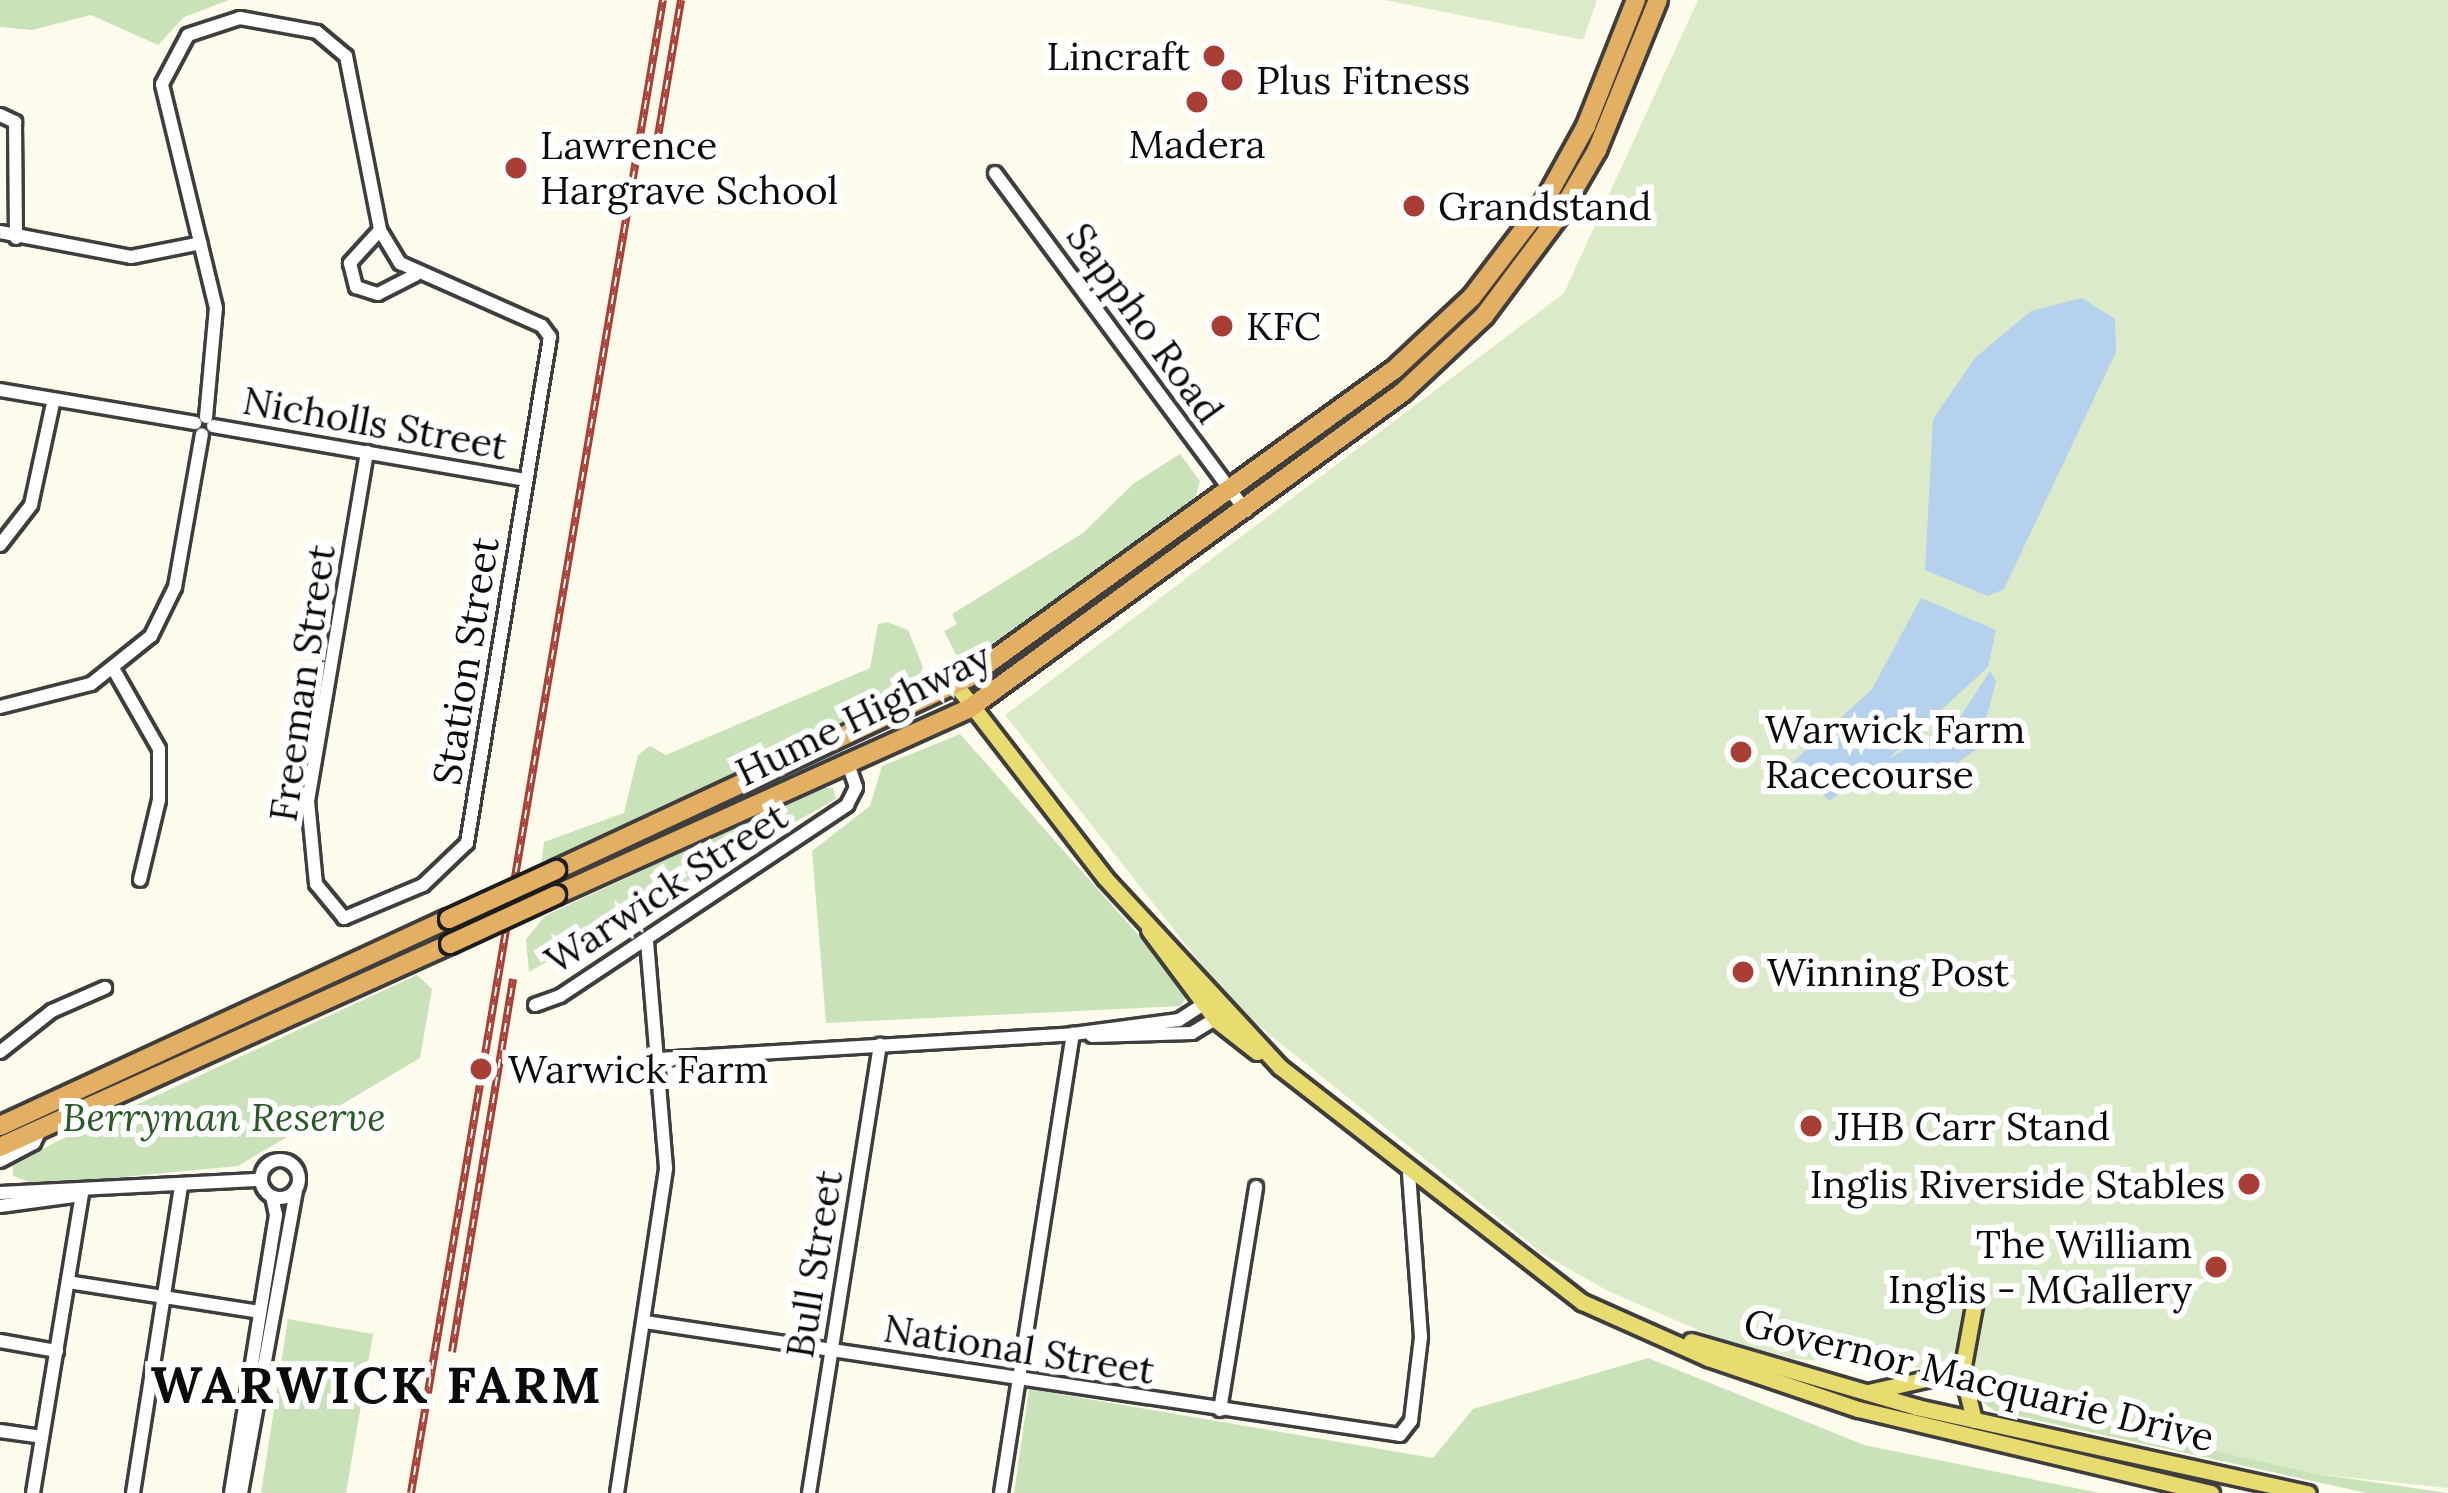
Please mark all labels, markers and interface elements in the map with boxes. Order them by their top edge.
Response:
place label: Lincraft [1047,33,1190,79]
marker: Lincraft [1201,43,1227,69]
place label: Plus Fitness [1256,57,1470,103]
marker: Plus Fitness [1219,67,1245,93]
marker: Madera [1184,89,1210,115]
place label: Madera [1128,121,1266,167]
place label: Lawrence Hargrave School [540,123,838,214]
marker: Lawrence Hargrave School [503,155,529,181]
place label: Grandstand [1438,183,1652,229]
marker: Grandstand [1401,193,1427,219]
street label: Sappho Road [1057,214,1233,432]
place label: KFC [1246,303,1321,349]
marker: KFC [1209,313,1235,339]
street label: Nicholls Street [239,377,511,469]
street label: Station Street [423,534,509,788]
street label: Freeman Street [259,542,345,824]
street label: Hume Highway [728,632,998,796]
place label: Warwick Farm Racecourse [1765,707,2025,798]
marker: Warwick Farm Racecourse [1728,739,1754,765]
street label: Warwick Street [536,792,796,984]
place label: Winning Post [1767,949,2009,995]
marker: Winning Post [1730,959,1756,985]
place label: Warwick Farm [508,1046,768,1092]
marker: Warwick Farm [465,1053,497,1085]
park label: Berryman Reserve [62,1094,386,1140]
place label: JHB Carr Stand [1835,1103,2110,1149]
marker: JHB Carr Stand [1798,1113,1824,1139]
place label: Inglis Riverside Stables [1810,1161,2225,1207]
street label: Bull Street [776,1167,852,1361]
marker: Inglis Riverside Stables [2236,1171,2262,1197]
place label: The William Inglis - MGallery [1888,1222,2192,1313]
marker: The William Inglis - MGallery [2203,1254,2229,1280]
street label: Governor Macquarie Drive [1739,1299,2219,1461]
street label: National Street [880,1304,1158,1394]
district label: WARWICK FARM [150,1354,604,1416]

